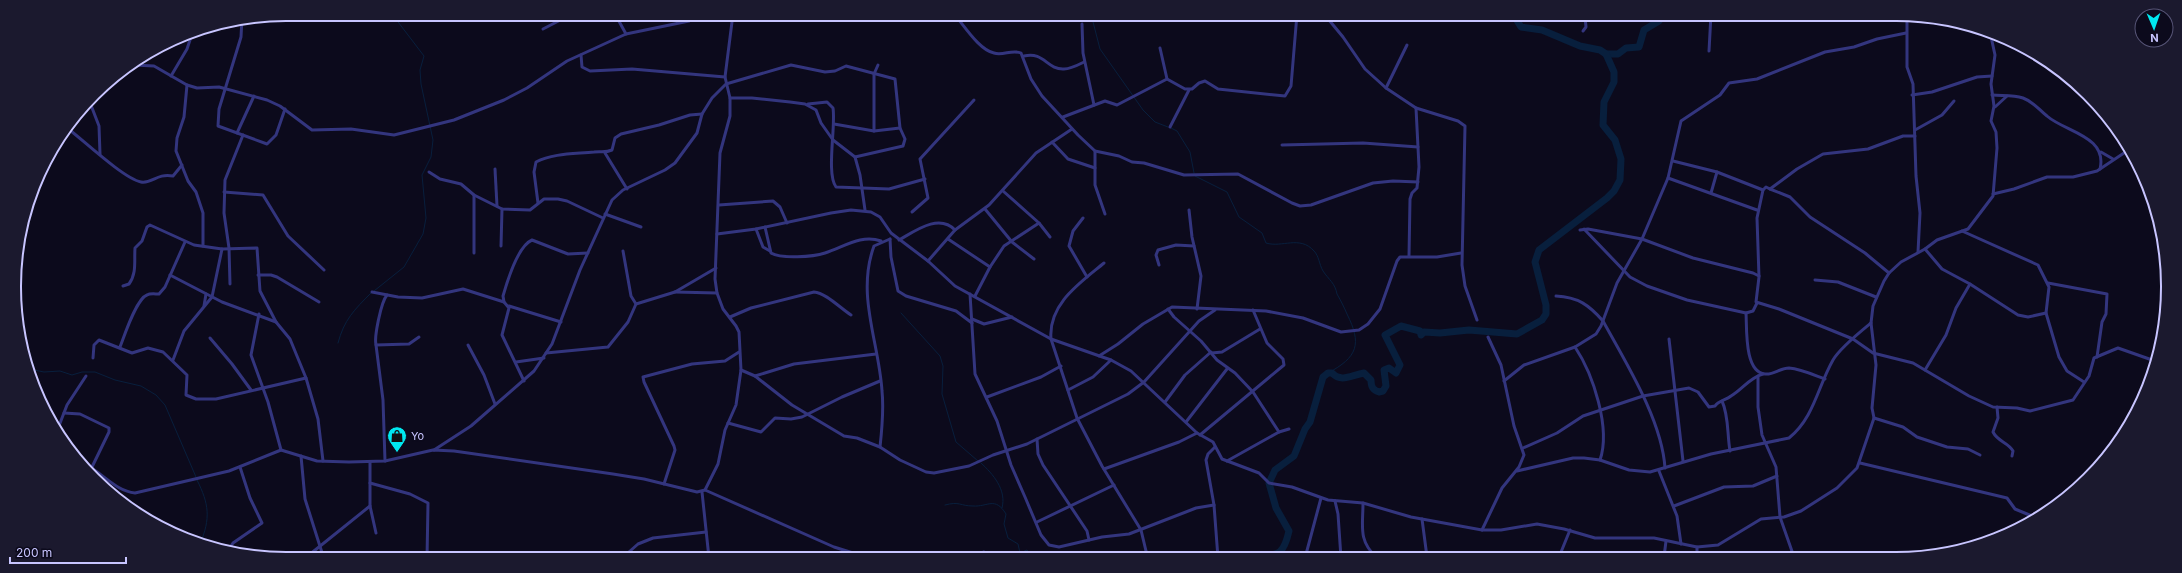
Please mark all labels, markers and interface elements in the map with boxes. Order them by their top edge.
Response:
north arrow [2134,8,2174,48]
text: N [2150,31,2159,45]
shop icon: Yo [386,425,408,453]
place label: Yo [411,429,425,443]
scale bar [10,539,126,565]
text: 200 m [16,545,52,560]

